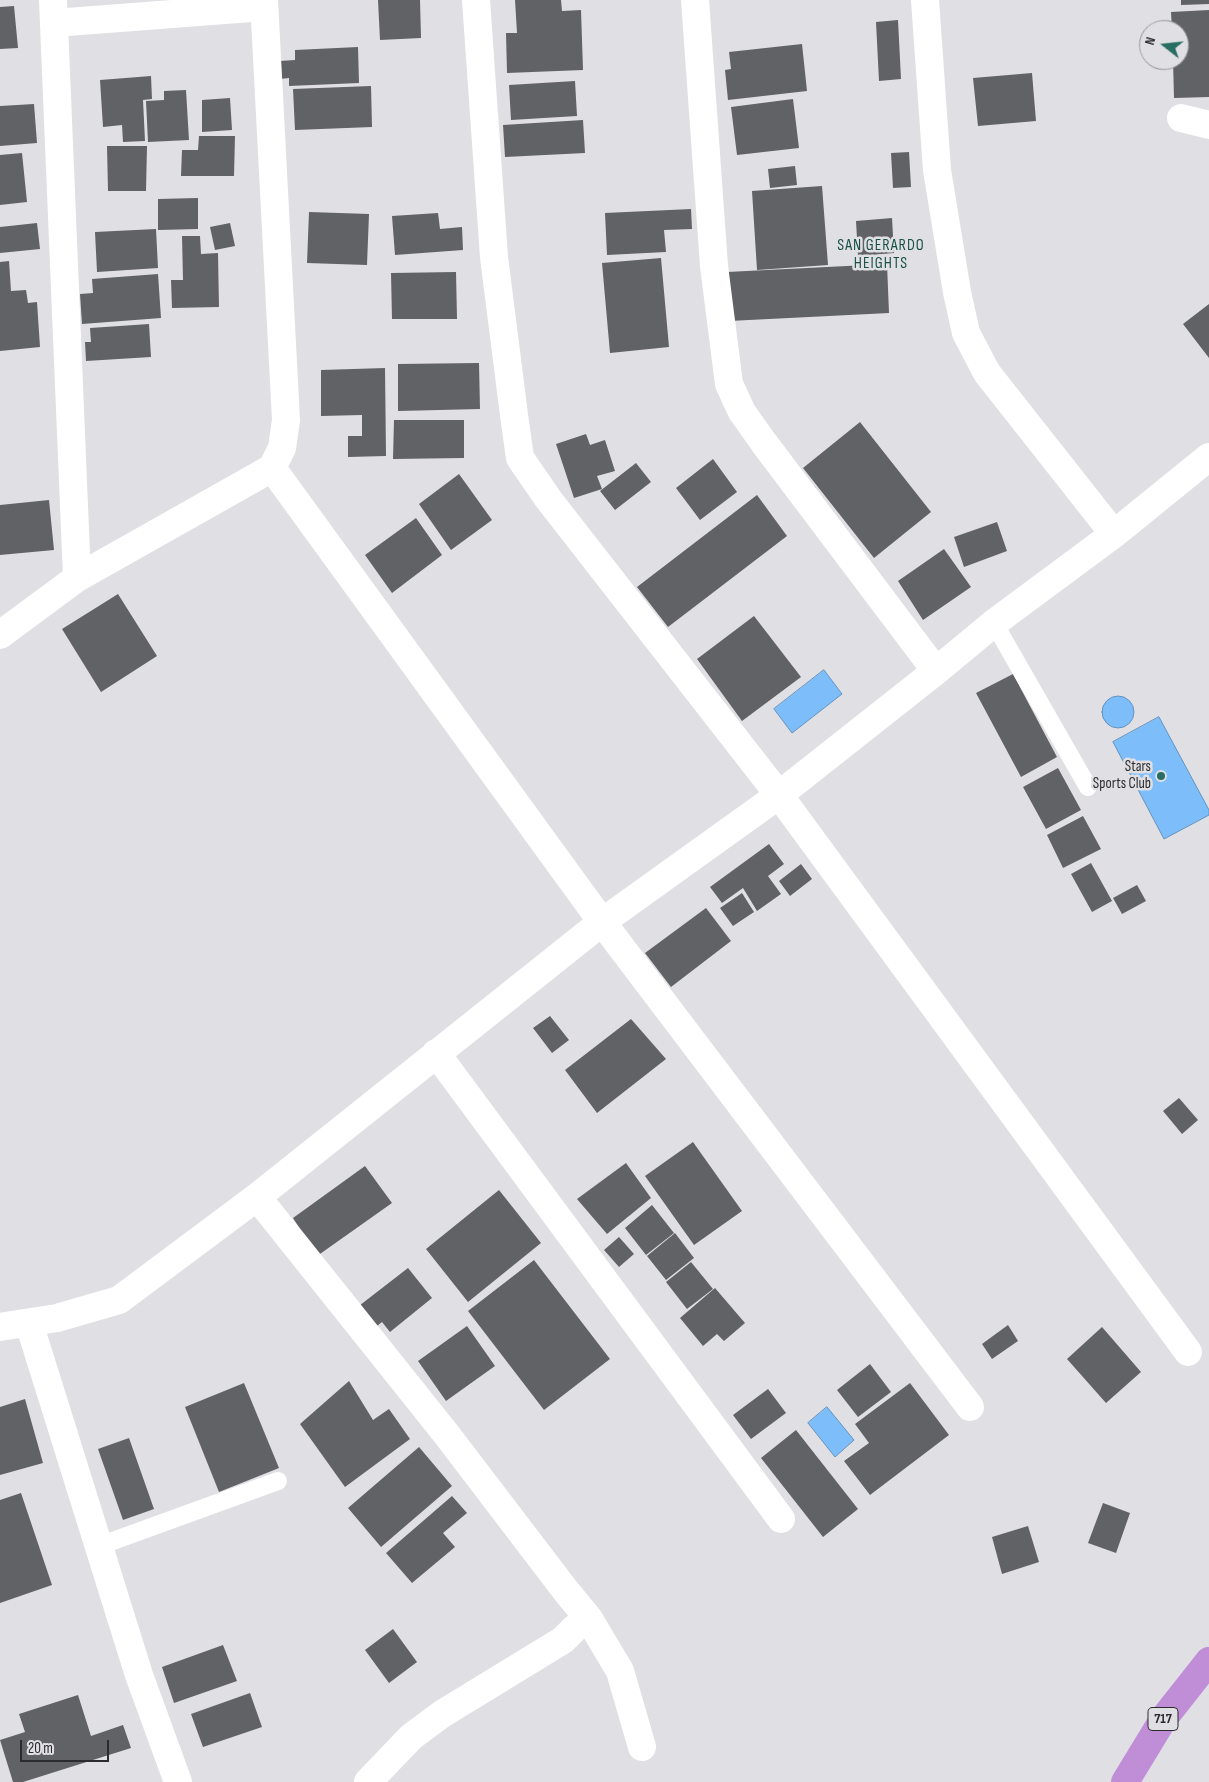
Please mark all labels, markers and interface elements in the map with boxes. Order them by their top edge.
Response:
north arrow [1139,20,1189,70]
text: N [1141,35,1159,47]
district label: SAN GERARDO HEIGHTS [836,236,926,274]
place label: Stars Sports Club [1093,758,1151,793]
marker: Stars Sports Club [1155,770,1167,782]
road number: 717 [1148,1708,1178,1730]
scale bar [22,1730,111,1762]
text: 20 m [28,1739,53,1758]

